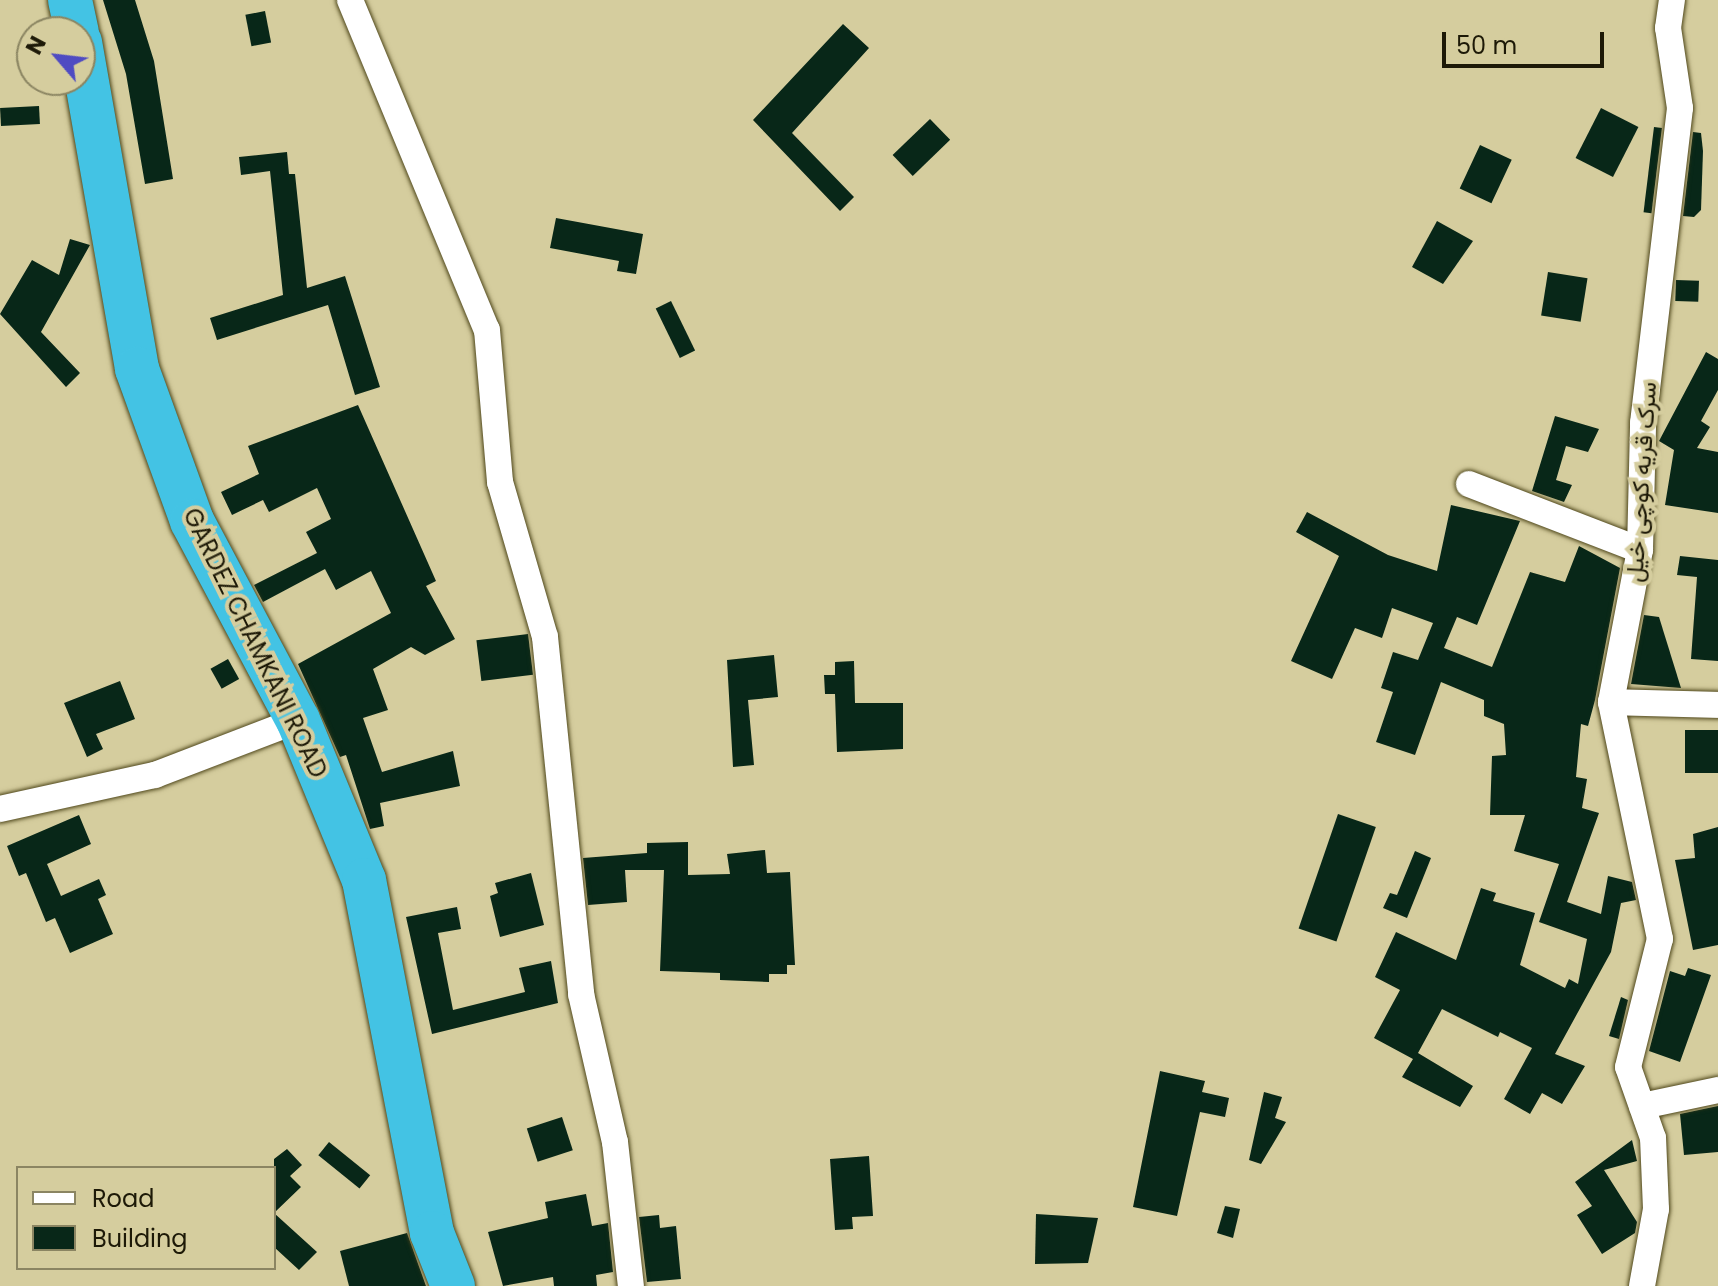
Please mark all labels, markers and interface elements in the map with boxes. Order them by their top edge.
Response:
north arrow [16,16,96,96]
scale bar [1446,16,1608,66]
text: 50 m [1456,29,1517,62]
text: N [19,31,54,60]
street label: سرک قریه کوچی خیل [1620,381,1662,583]
street label: GARDEZ CHAMKANI ROAD [177,503,333,783]
legend [16,1166,276,1270]
text: Road [92,1182,154,1215]
text: Building [92,1222,188,1255]

